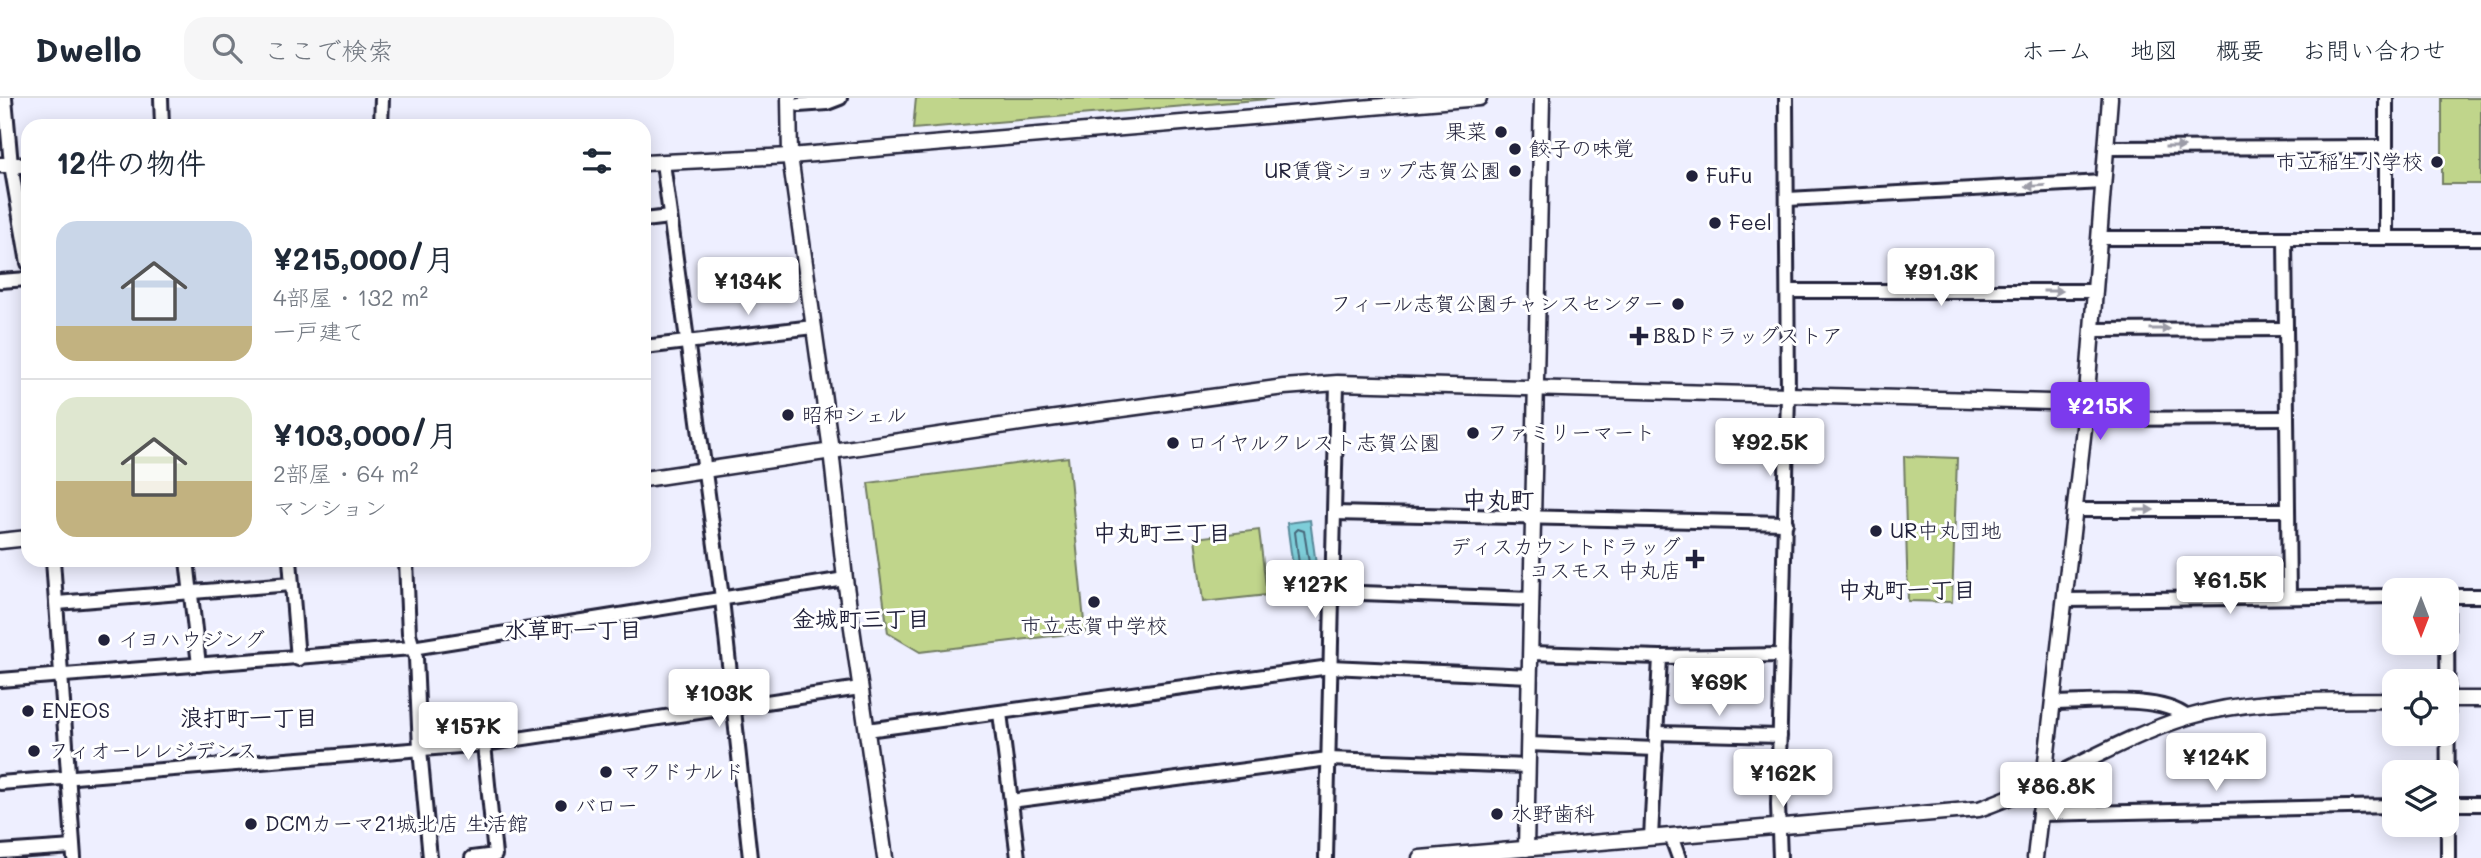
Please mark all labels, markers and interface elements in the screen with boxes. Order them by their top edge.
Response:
search box [184,17,674,80]
text: Dwello [35,27,142,70]
icon: search [208,29,246,67]
text: ここで検索 [264,33,394,67]
text: ホーム [2021,34,2092,65]
text: 地図 [2130,34,2178,65]
text: 概要 [2216,34,2264,65]
text: お問い合わせ [2302,34,2446,65]
place label: 果菜 [1445,117,1487,144]
marker: 果菜 [1493,124,1509,140]
place label: 餃子の味覚 [1529,134,1634,161]
marker: 餃子の味覚 [1507,141,1523,157]
one-way arrow [2164,141,2186,153]
text: 12件の物件 [56,142,206,182]
icon: filters [578,142,616,180]
place label: 市立稲生小学校 [2276,147,2423,174]
marker: 市立稲生小学校 [2429,154,2445,170]
place label: UR賃貸ショップ志賀公園 [1264,156,1501,183]
place label: FuFu [1706,161,1752,188]
marker: UR賃貸ショップ志賀公園 [1507,163,1523,179]
marker: FuFu [1684,168,1700,184]
one-way arrow [2024,181,2046,192]
place label: Feel [1729,208,1772,235]
marker: Feel [1707,215,1723,231]
text: ¥215,000/月 [273,238,455,278]
pin: ¥91.3K [1884,248,1998,308]
icon: home [112,249,196,333]
text: ¥91.3K [1903,256,1979,286]
pin: ¥134K [699,258,797,317]
text: ¥134K [714,265,782,295]
text: 4部屋 · 132 m² [273,282,428,312]
one-way arrow [2042,285,2064,297]
place label: フィール志賀公園チャンスセンター [1331,289,1664,316]
marker: フィール志賀公園チャンスセンター [1670,296,1686,312]
text: 一戸建て [273,316,365,346]
place label: B&Dドラッグストア [1653,321,1843,348]
one-way arrow [2149,323,2171,335]
marker: B&Dドラッグストア [1631,328,1647,344]
pin: ¥215K [2051,382,2149,442]
text: ¥215K [2067,390,2133,420]
place label: 昭和シェル [802,400,907,427]
marker: 昭和シェル [780,407,796,423]
text: ¥103,000/月 [273,414,458,454]
place label: ファミリーマート [1487,418,1655,445]
pin: ¥92.5K [1713,418,1827,478]
icon: home [112,425,196,509]
marker: ファミリーマート [1465,425,1481,441]
text: ¥92.5K [1731,426,1809,456]
place label: ロイヤルクレスト志賀公園 [1187,428,1440,455]
marker: ロイヤルクレスト志賀公園 [1165,435,1181,451]
text: 2部屋 · 64 m² [273,458,418,488]
district label: 中丸町 [1462,483,1534,514]
text: マンション [273,492,387,522]
one-way arrow [2133,504,2155,516]
place label: UR中丸団地 [1890,516,2001,543]
district label: 中丸町三丁目 [1093,517,1231,547]
marker: UR中丸団地 [1868,523,1884,539]
place label: ディスカウントドラッグ コスモス 中丸店 [1450,532,1681,583]
marker: ディスカウントドラッグ コスモス 中丸店 [1687,551,1703,567]
pin: ¥61.5K [2173,556,2287,616]
pin: ¥127K [1266,560,1364,620]
text: ¥61.5K [2193,564,2267,594]
text: ¥127K [1282,568,1348,598]
district label: 中丸町一丁目 [1838,574,1976,604]
north arrow [2382,578,2459,654]
map controls [2382,578,2459,837]
marker: 市立志賀中学校 [1086,594,1102,610]
district label: 金城町三丁目 [792,603,930,633]
place label: 市立志賀中学校 [1021,611,1168,638]
district label: 水草町一丁目 [504,614,642,644]
place label: イヨハウジング [118,625,265,652]
marker: イヨハウジング [96,632,112,648]
pin: ¥69K [1678,658,1760,718]
text: ¥69K [1690,666,1748,696]
button: locate [2382,669,2459,746]
pin: ¥103K [670,670,768,729]
text: ¥103K [685,677,753,707]
place label: ENEOS [42,696,110,723]
district label: 浪打町一丁目 [180,702,318,732]
pin: ¥157K [419,702,517,762]
marker: ENEOS [20,703,36,719]
text: ¥157K [435,710,501,740]
pin: ¥124K [2167,734,2265,793]
place label: フィオーレレジデンス [48,736,257,763]
text: ¥124K [2182,741,2250,771]
marker: フィオーレレジデンス [26,743,42,759]
pin: ¥162K [1734,750,1832,809]
place label: マクドナルド [620,757,744,784]
text: ¥162K [1749,757,1817,787]
button: layers [2382,760,2459,837]
pin: ¥86.8K [1999,762,2113,822]
marker: マクドナルド [598,764,614,780]
text: ¥86.8K [2016,770,2096,800]
place label: バロー [575,791,638,818]
marker: バロー [553,798,569,814]
place label: 水野歯科 [1511,799,1595,826]
marker: 水野歯科 [1489,806,1505,822]
place label: DCMカーマ21城北店 生活館 [265,809,528,836]
marker: DCMカーマ21城北店 生活館 [243,816,259,832]

